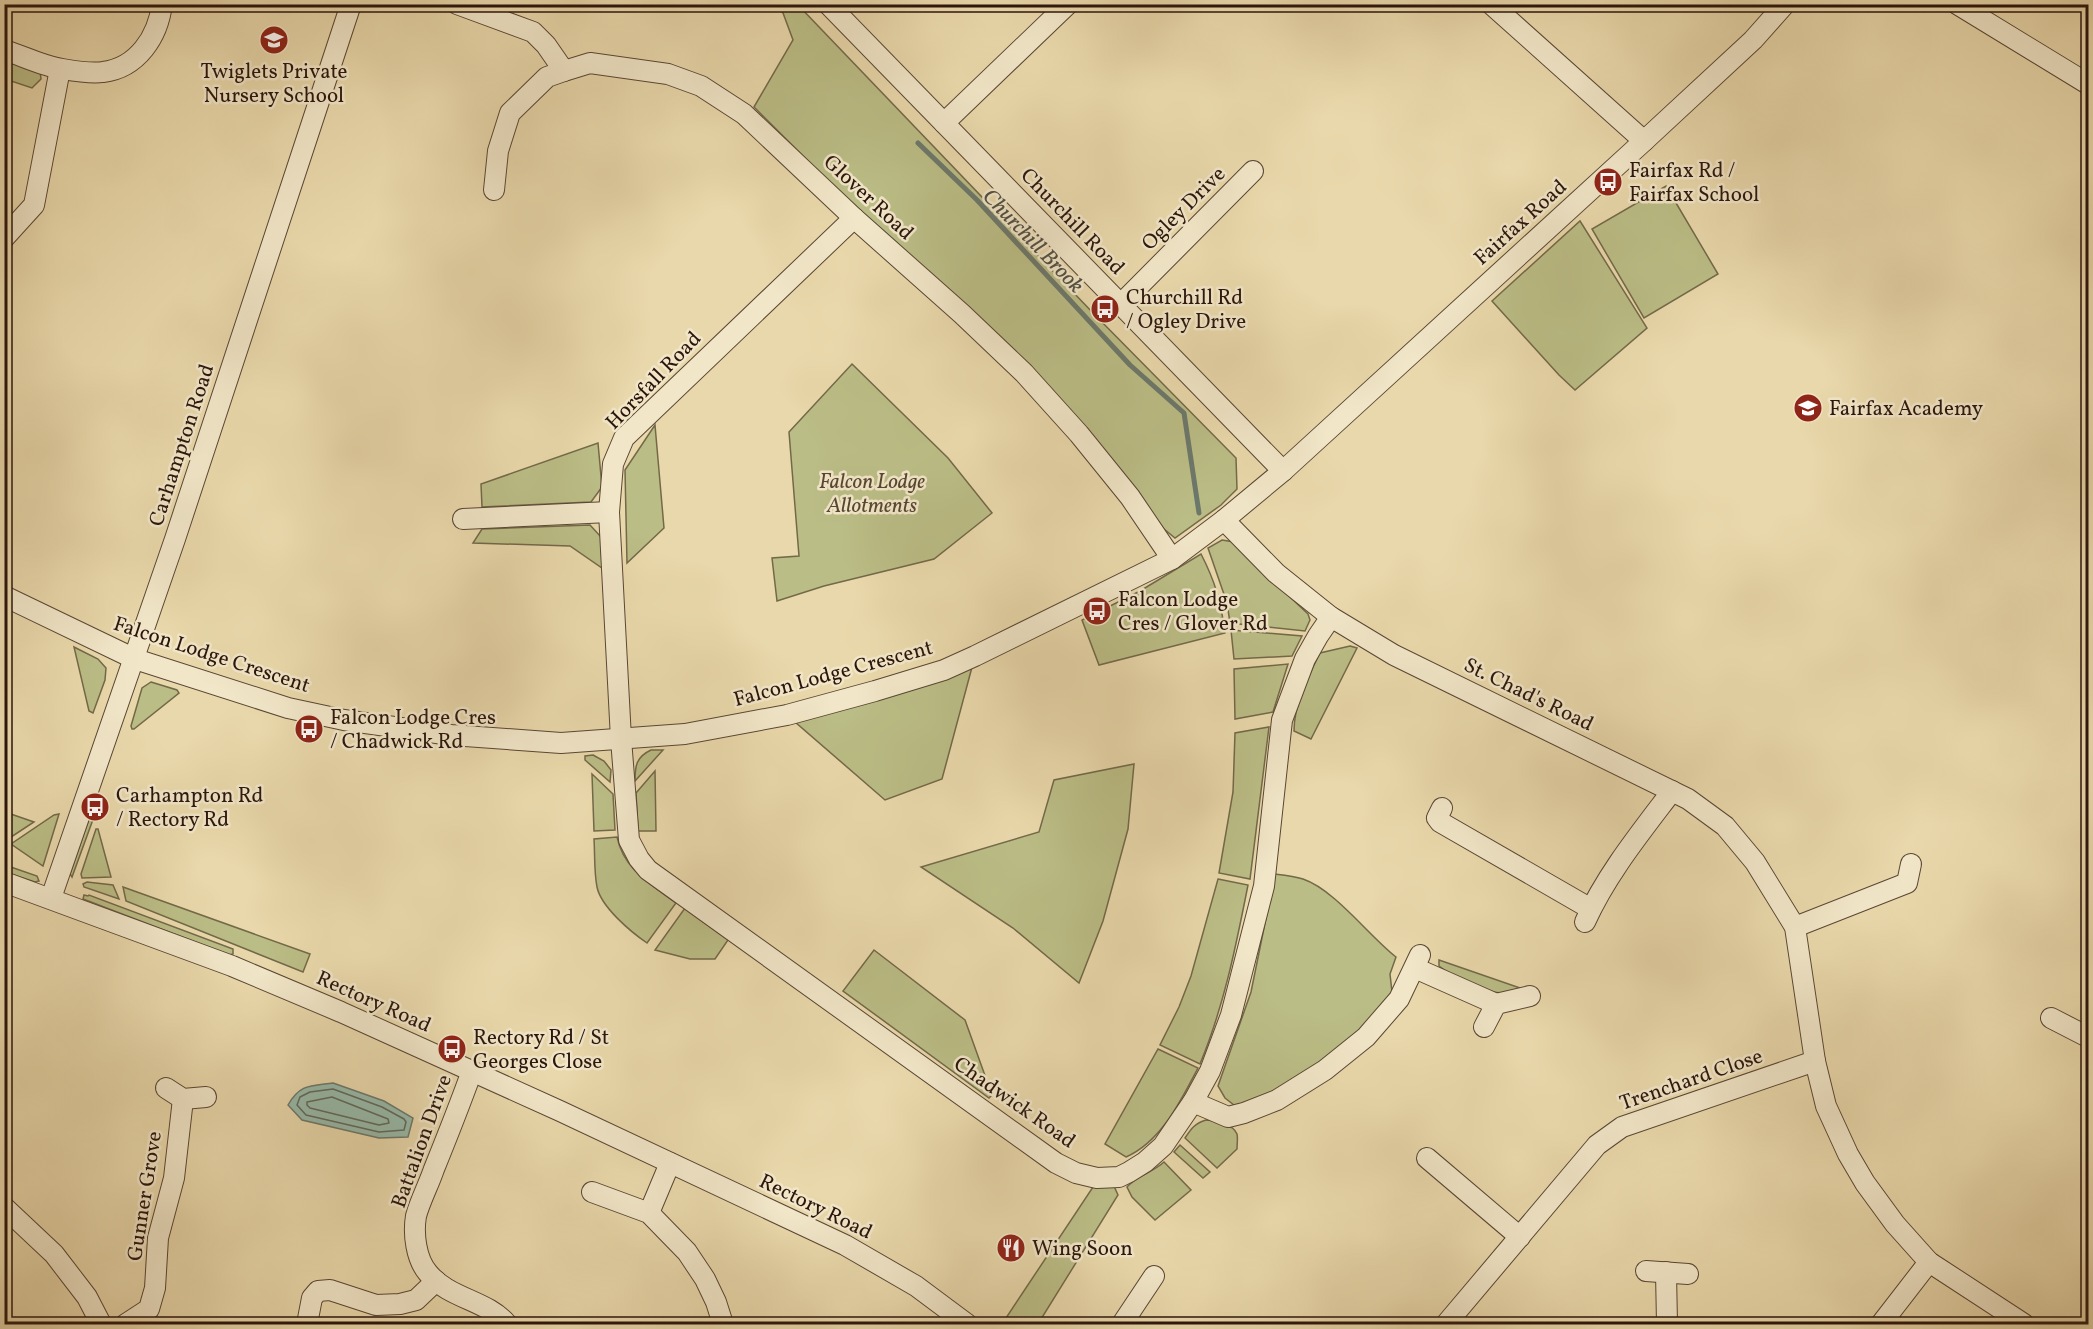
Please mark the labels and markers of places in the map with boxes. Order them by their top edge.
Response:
school or university icon: Twiglets Private Nursery School [258,24,290,56]
place label: Twiglets Private Nursery School [201,58,348,111]
place label: Fairfax Rd / Fairfax School [1629,157,1759,210]
bus stop icon: Fairfax Rd / Fairfax School [1592,166,1624,198]
place label: Churchill Rd / Ogley Drive [1126,284,1246,337]
bus stop icon: Churchill Rd / Ogley Drive [1089,293,1121,325]
school or university icon: Fairfax Academy [1792,392,1824,424]
place label: Fairfax Academy [1829,395,1984,424]
place label: Falcon Lodge Cres / Glover Rd [1118,586,1268,639]
bus stop icon: Falcon Lodge Cres / Glover Rd [1081,595,1113,627]
place label: Falcon Lodge Cres / Chadwick Rd [330,704,496,757]
bus stop icon: Falcon Lodge Cres / Chadwick Rd [293,713,325,745]
place label: Carhampton Rd / Rectory Rd [116,782,263,835]
bus stop icon: Carhampton Rd / Rectory Rd [79,791,111,823]
place label: Rectory Rd / St Georges Close [473,1024,609,1077]
bus stop icon: Rectory Rd / St Georges Close [436,1033,468,1065]
restaurant icon: Wing Soon [995,1232,1027,1264]
place label: Wing Soon [1032,1235,1133,1264]

